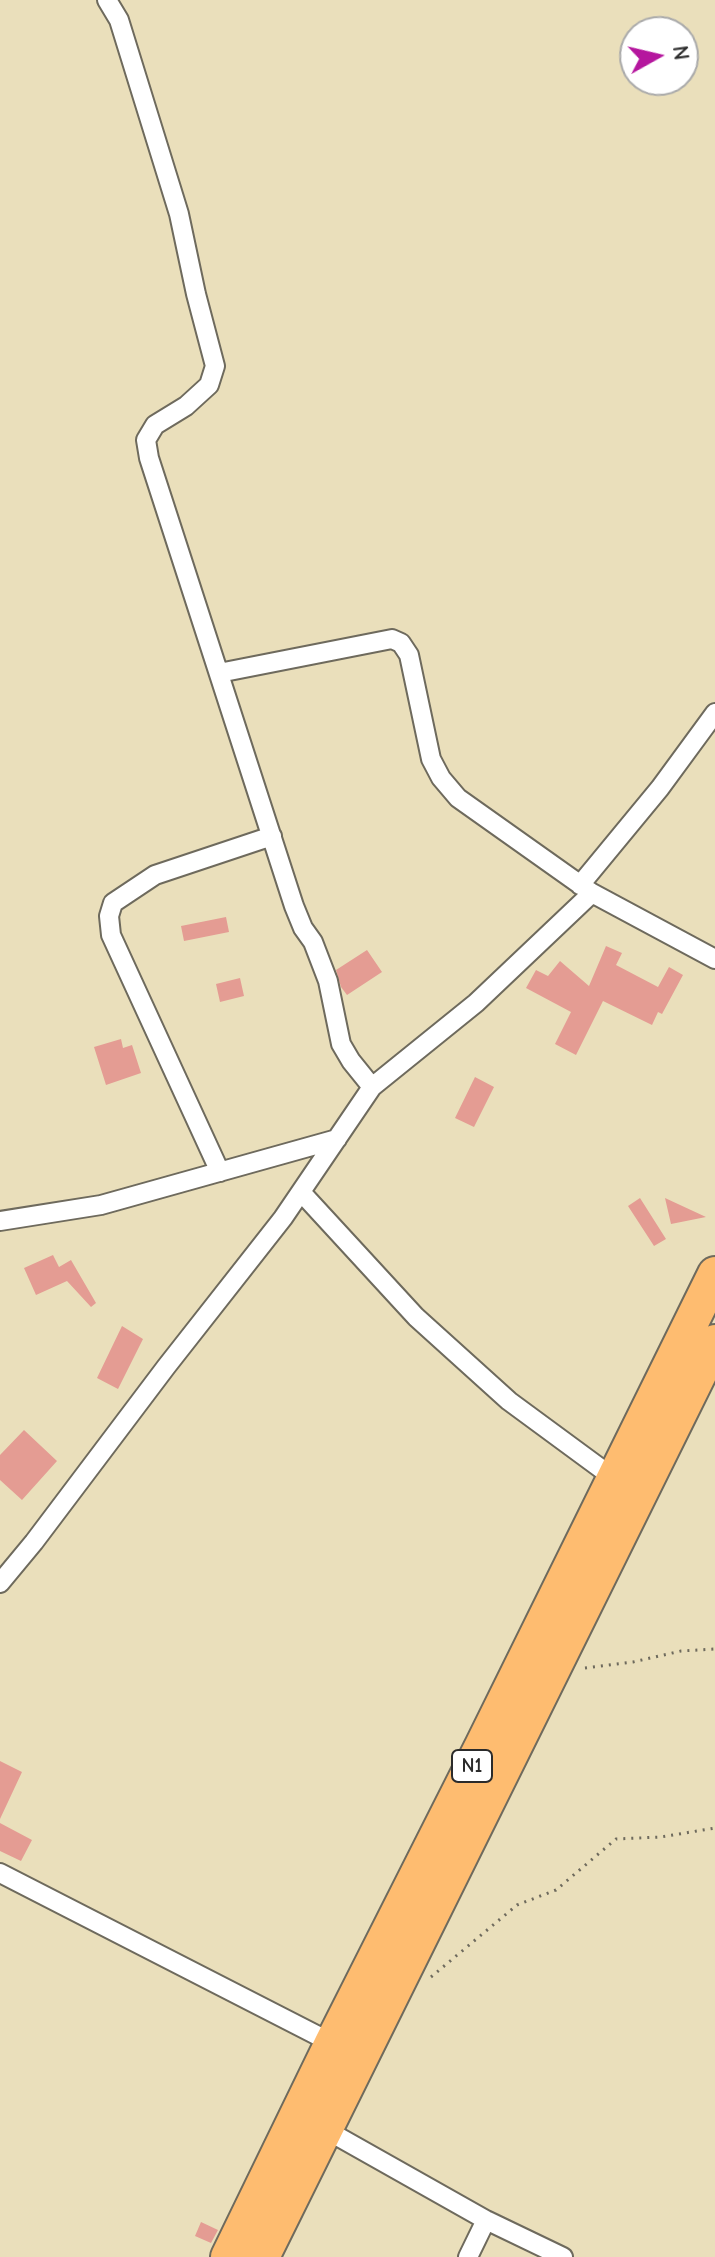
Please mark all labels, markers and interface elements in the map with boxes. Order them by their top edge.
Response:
north arrow [619,16,699,96]
text: N [667,44,695,62]
road number: N1 [452,1750,492,1782]

